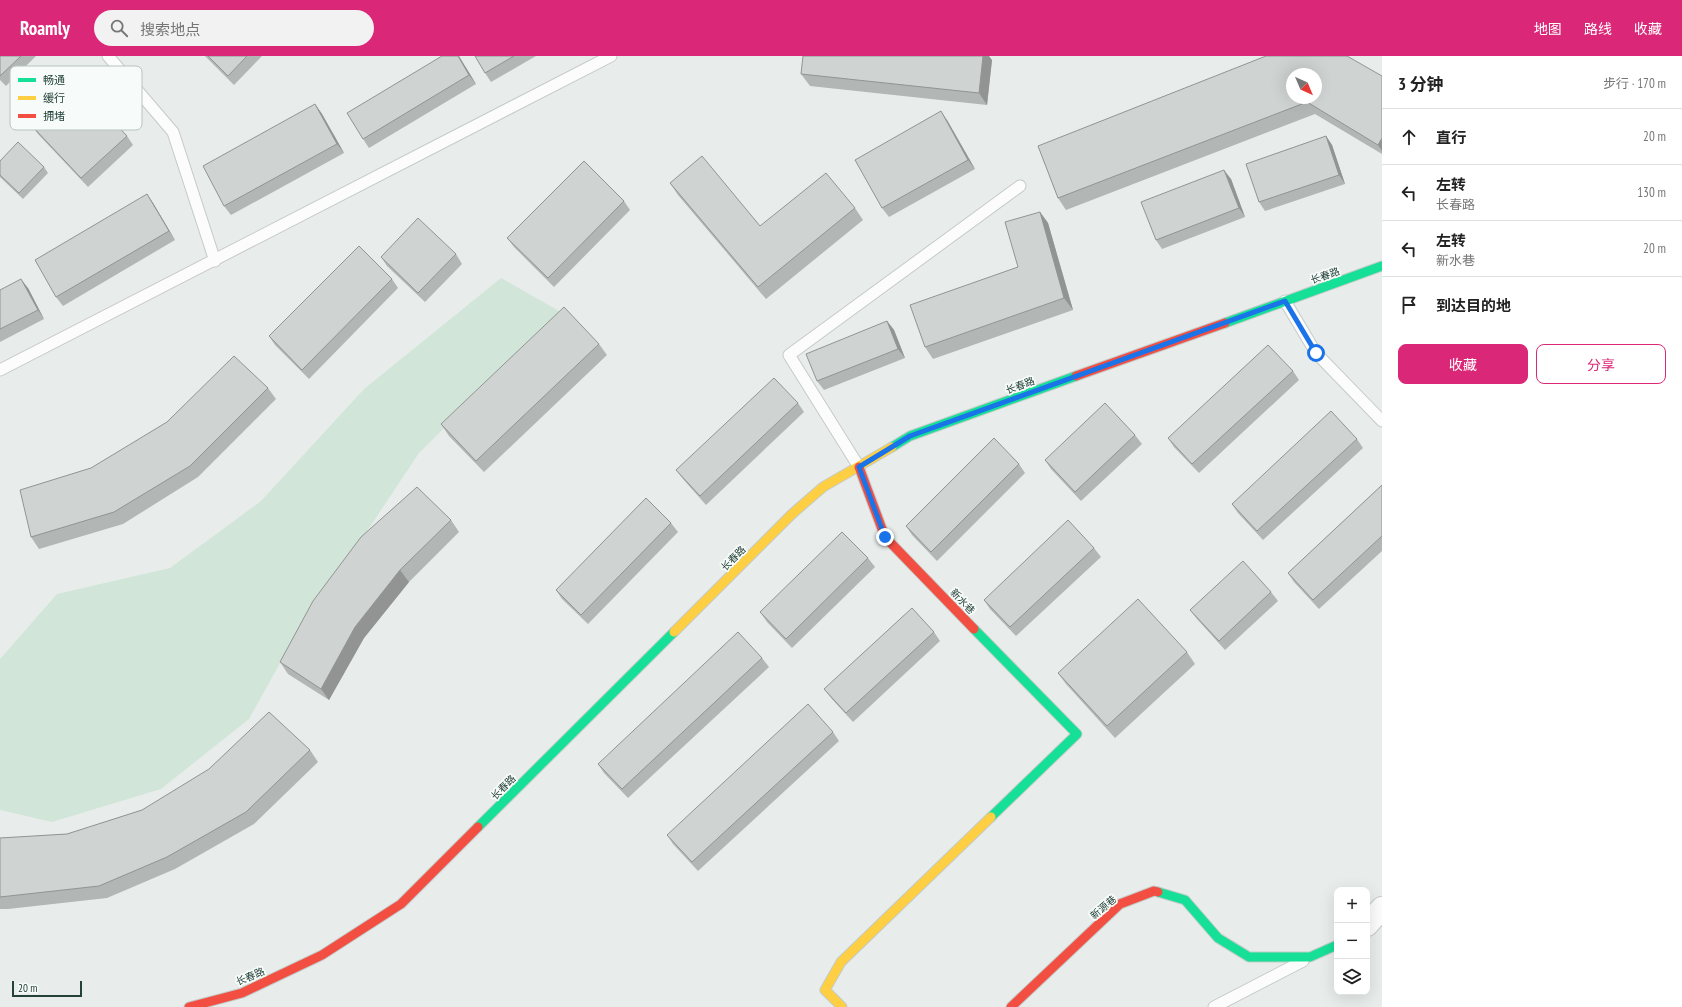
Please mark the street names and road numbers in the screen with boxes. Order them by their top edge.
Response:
street label: 长春路 [1309,264,1341,287]
street label: 长春路 [1004,374,1036,397]
street label: 长春路 [718,543,749,574]
street label: 新水巷 [948,586,978,617]
street label: 长春路 [488,772,519,803]
street label: 新源巷 [1088,893,1119,922]
street label: 长春路 [234,965,267,988]

